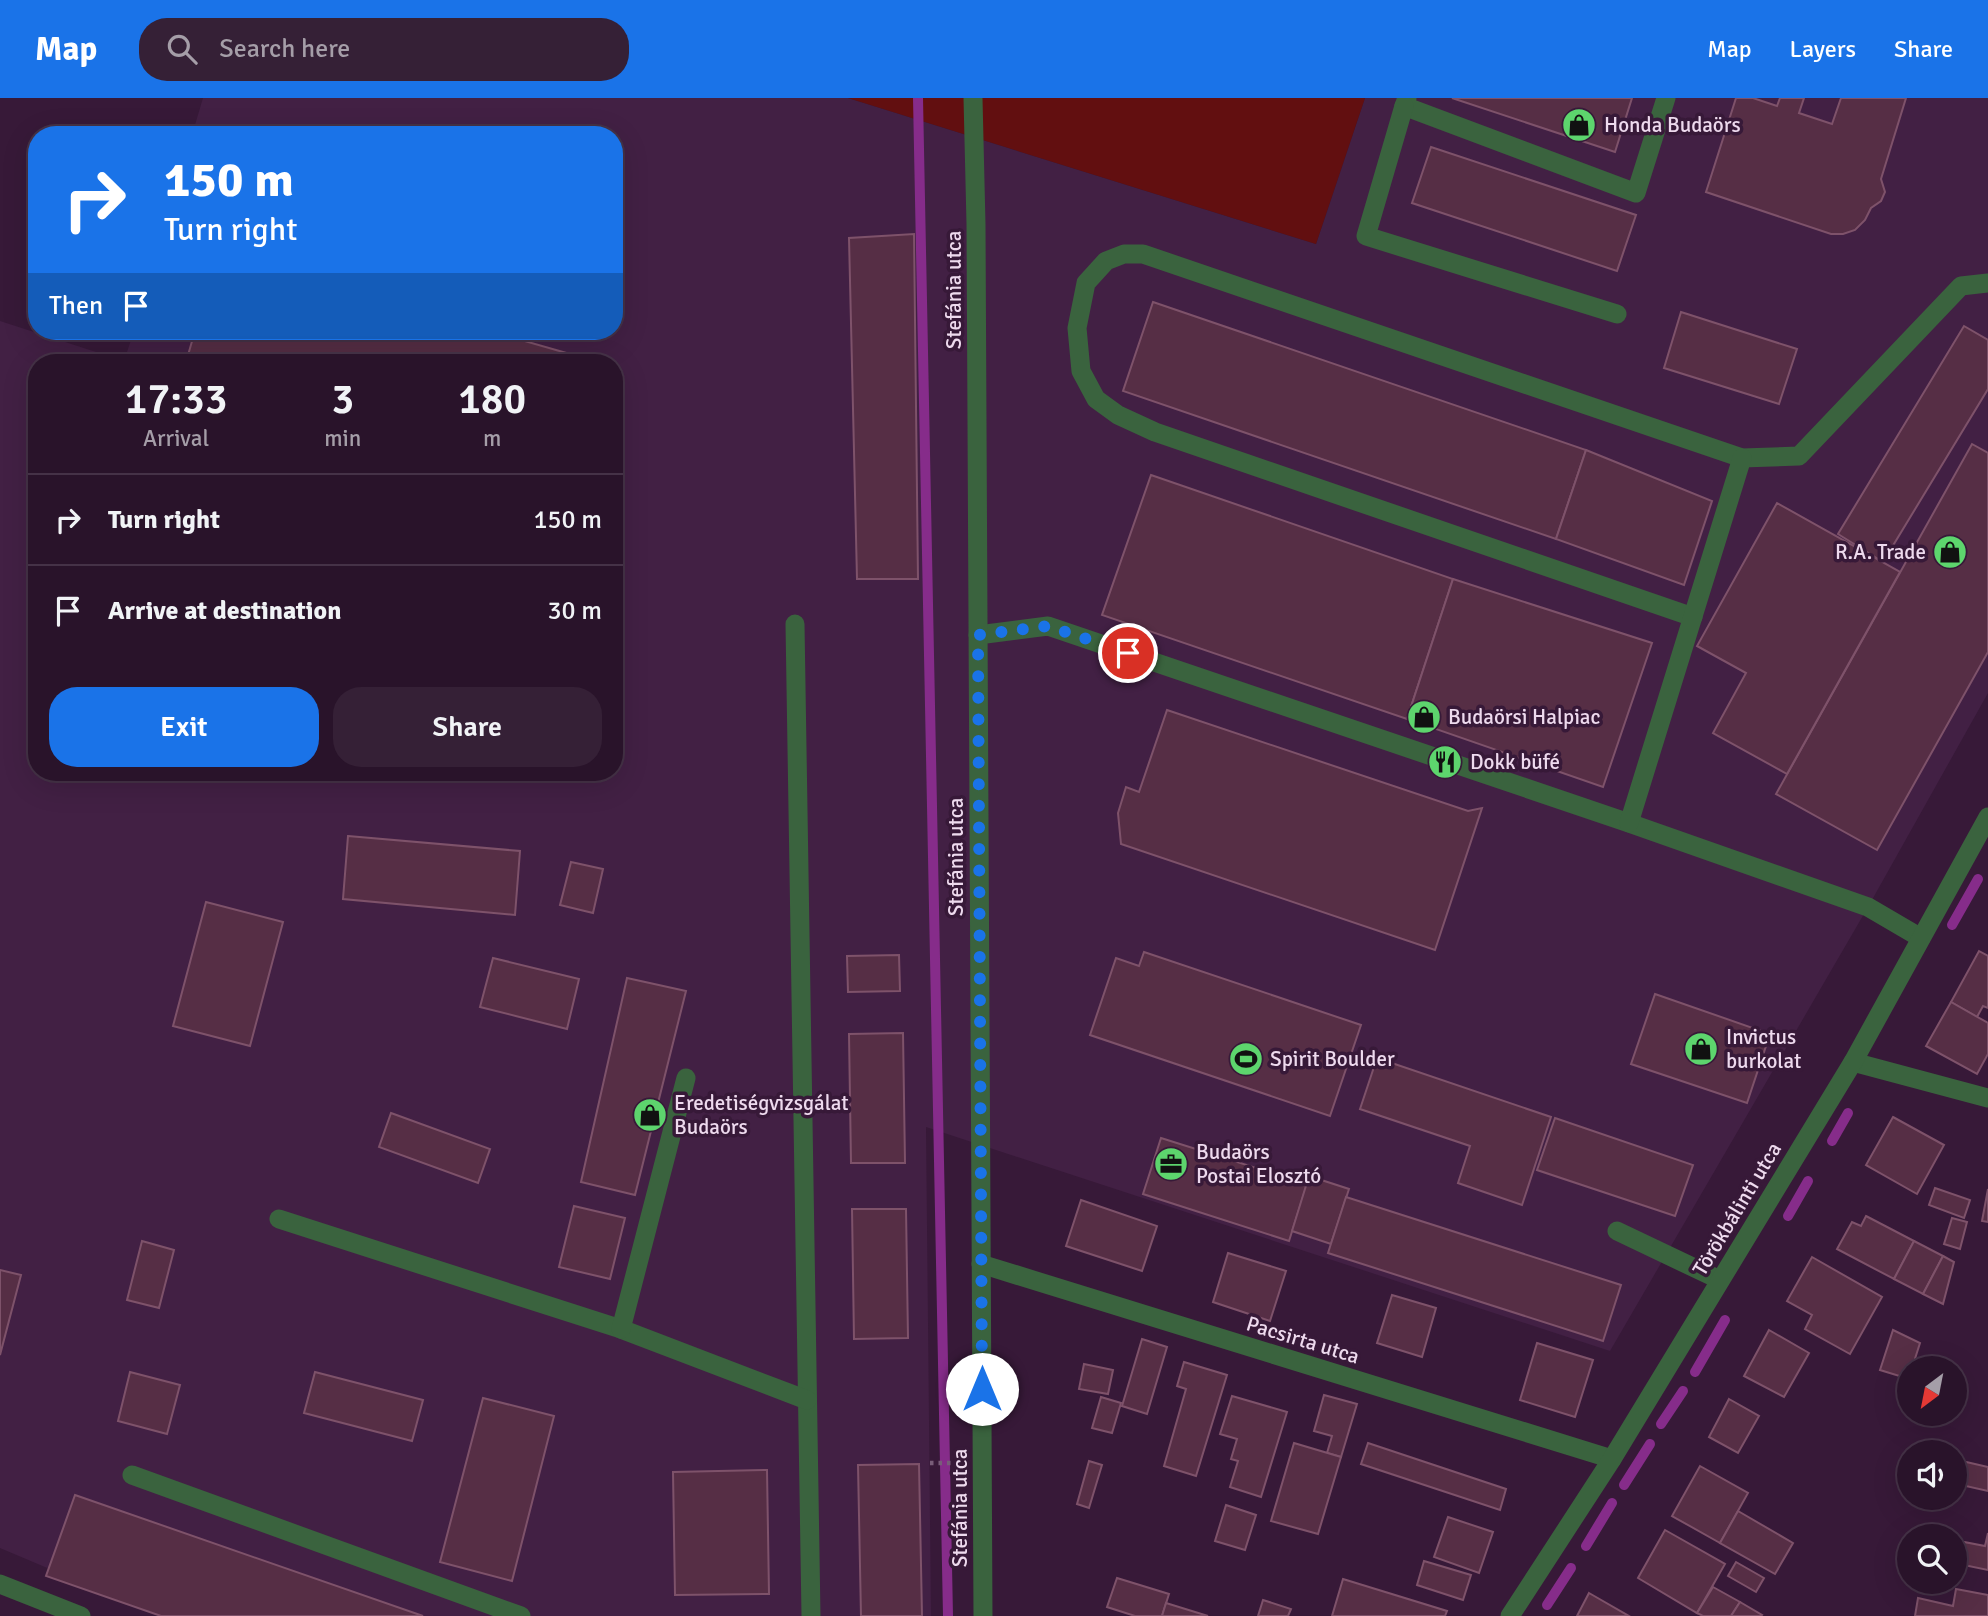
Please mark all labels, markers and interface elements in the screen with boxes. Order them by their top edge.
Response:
search box [139,18,629,81]
text: Map [35,29,97,70]
icon: search [163,30,201,68]
text: Search here [219,33,350,65]
text: Map [1707,34,1752,64]
text: Layers [1790,34,1856,64]
text: Share [1894,34,1953,64]
shop icon: Honda Budaörs [1560,106,1598,144]
place label: Honda Budaörs [1604,112,1741,138]
text: 150 m [164,150,294,210]
icon: right [49,154,140,245]
text: Turn right [164,210,297,249]
street label: Stefánia utca [941,231,967,349]
icon: arrive [117,287,155,325]
text: Then [49,290,103,322]
text: 17:33 [125,374,227,425]
text: 3 [331,374,354,425]
text: 180 [458,374,526,425]
text: Arrival [143,424,209,453]
text: min [324,424,361,453]
text: m [483,424,501,453]
icon: right [49,501,87,539]
text: Turn right [108,504,220,536]
text: 150 m [533,504,602,536]
shop icon: R.A. Trade [1931,533,1969,571]
place label: R.A. Trade [1835,539,1926,565]
icon: arrive [49,592,87,630]
text: Arrive at destination [108,595,341,627]
text: 30 m [547,595,602,627]
pin [1098,623,1158,683]
icon: arrive [1109,634,1147,672]
button: Exit [49,687,319,767]
button: Share [333,687,602,767]
shop icon: Budaörsi Halpiac [1405,698,1443,736]
place label: Budaörsi Halpiac [1448,704,1600,730]
restaurant icon: Dokk büfé [1426,743,1464,781]
place label: Dokk büfé [1470,749,1560,775]
street label: Stefánia utca [943,798,969,916]
place label: Invictus burkolat [1726,1024,1801,1074]
shop icon: Invictus burkolat [1682,1030,1720,1068]
sports icon: Spirit Boulder [1227,1040,1265,1078]
place label: Spirit Boulder [1270,1046,1395,1072]
place label: Eredetiségvizsgálat Budaörs [674,1090,849,1140]
shop icon: Eredetiségvizsgálat Budaörs [631,1096,669,1134]
street label: Törökbálinti utca [1687,1138,1787,1280]
place label: Budaörs Postai Elosztó [1196,1139,1321,1189]
office icon: Budaörs Postai Elosztó [1152,1145,1190,1183]
street label: Pacsirta utca [1243,1310,1363,1370]
position arrow [945,1352,1019,1426]
north arrow [1897,1356,1967,1426]
map controls [1897,1356,1967,1594]
button: sound [1897,1440,1967,1510]
street label: Stefánia utca [947,1449,973,1567]
button: search [1897,1524,1967,1594]

